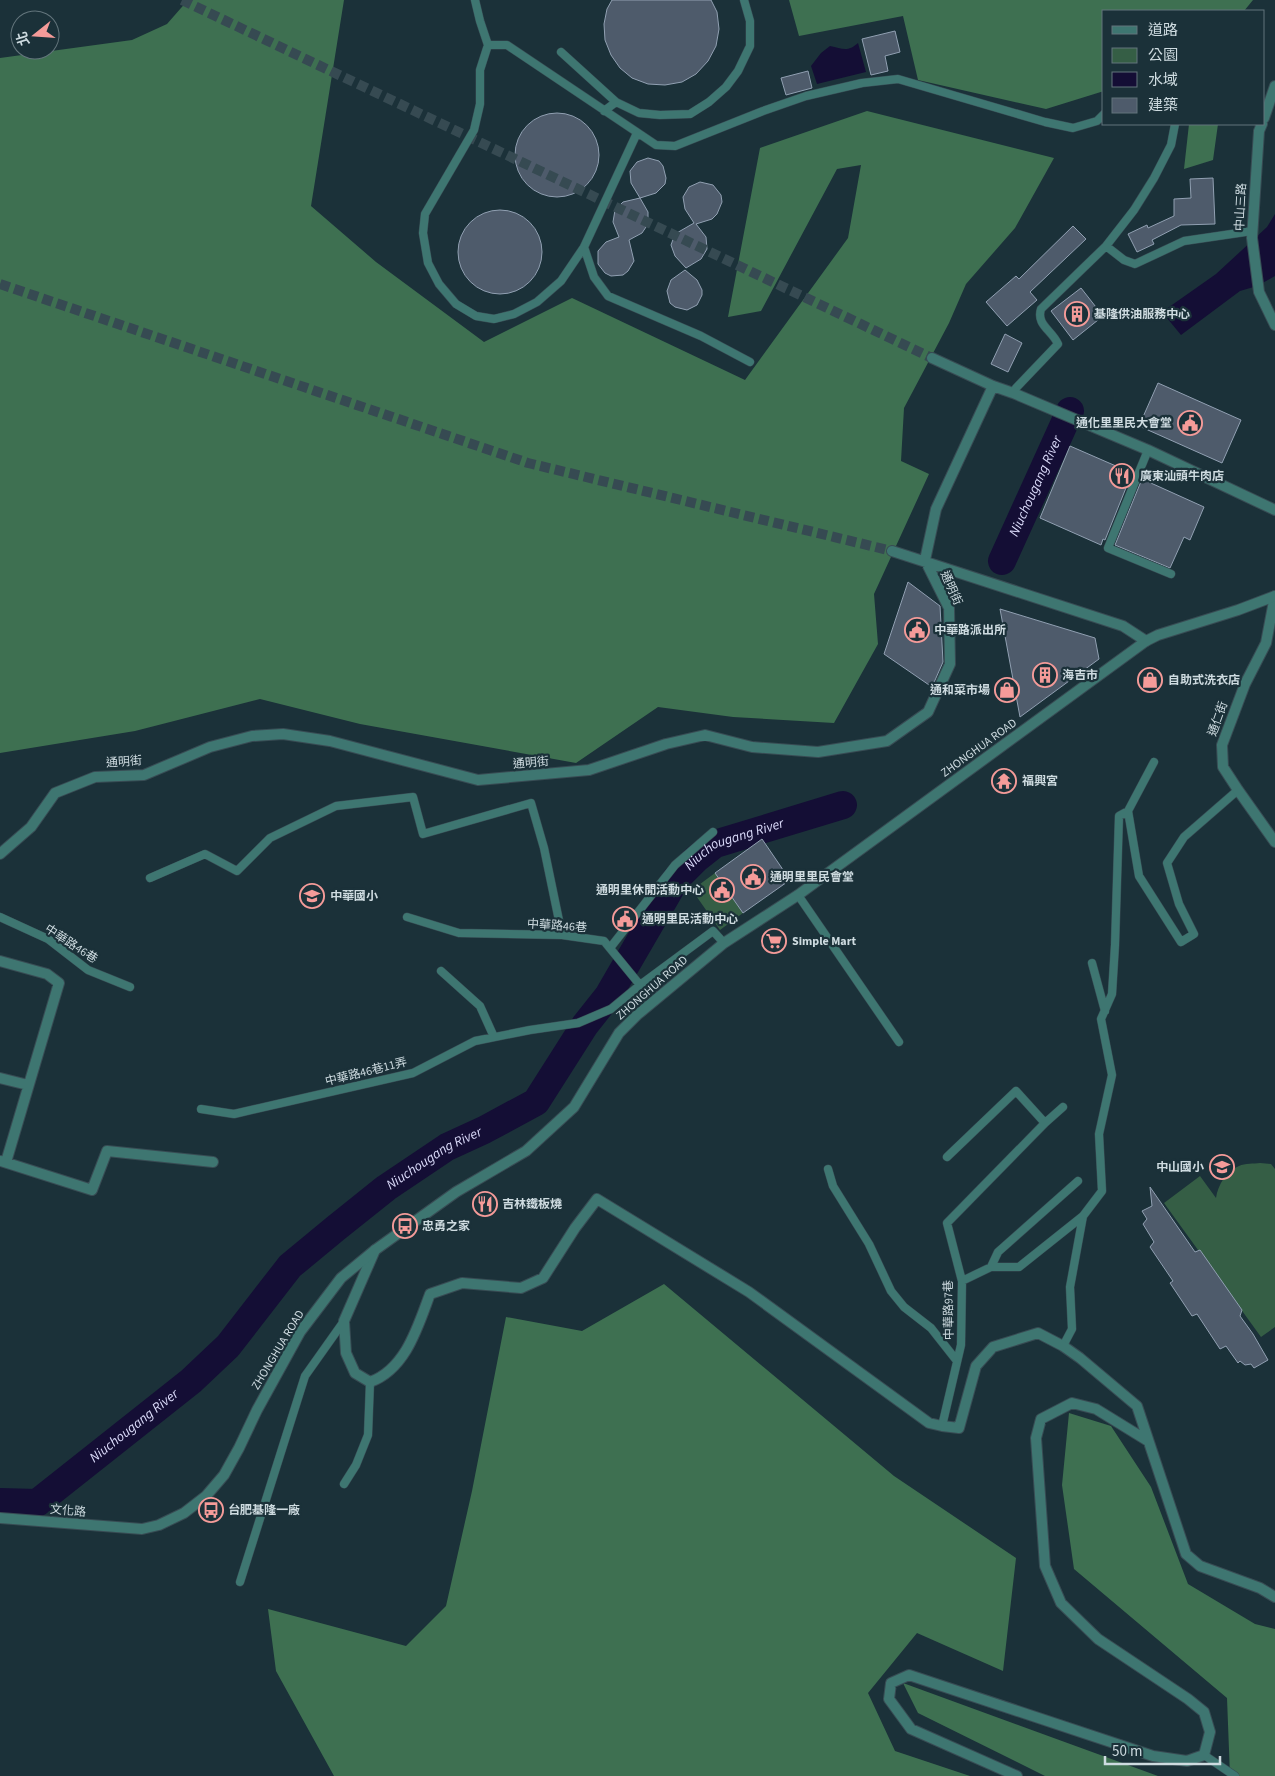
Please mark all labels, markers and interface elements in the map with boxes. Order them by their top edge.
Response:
north arrow [10,10,60,60]
legend [1102,10,1265,125]
text: 道路 [1148,20,1178,41]
text: 北 [12,29,35,48]
text: 公園 [1148,45,1178,66]
text: 水域 [1148,70,1178,91]
text: 建築 [1148,95,1178,116]
street label: 中山三路 [1231,183,1251,231]
building icon: 基隆供油服務中心 [1064,301,1090,327]
place label: 基隆供油服務中心 [1094,306,1190,323]
public building icon: 通化里里民大會堂 [1177,410,1203,436]
place label: 通化里里民大會堂 [1076,415,1172,432]
water label: Niuchougang River [1004,432,1068,540]
restaurant icon: 廣東汕頭牛肉店 [1109,463,1135,489]
place label: 廣東汕頭牛肉店 [1140,468,1224,485]
street label: 通明街 [936,568,966,608]
public building icon: 中華路派出所 [904,617,930,643]
place label: 中華路派出所 [934,622,1006,639]
building icon: 海吉市 [1032,662,1058,688]
place label: 海吉市 [1062,667,1098,684]
shop icon: 自助式洗衣店 [1137,667,1163,693]
place label: 自助式洗衣店 [1168,672,1240,689]
shop icon: 通和菜市場 [994,677,1020,703]
place label: 通和菜市場 [930,682,990,699]
street label: 通仁街 [1204,699,1232,739]
street label: ZHONGHUA ROAD [937,715,1021,781]
street label: 通明街 [105,752,143,772]
street label: 通明街 [512,753,550,773]
temple icon: 福興宮 [991,768,1017,794]
place label: 福興宮 [1022,773,1058,790]
water label: Niuchougang River [680,813,788,875]
public building icon: 通明里里民會堂 [740,864,766,890]
place label: 通明里里民會堂 [770,869,854,886]
public building icon: 通明里休閒活動中心 [709,877,735,903]
place label: 通明里休閒活動中心 [596,882,704,899]
school or university icon: 中華國小 [299,883,325,909]
place label: 中華國小 [330,888,378,905]
public building icon: 通明里民活動中心 [612,906,638,932]
place label: 通明里民活動中心 [642,911,738,928]
street label: 中華路46巷 [527,915,587,937]
street label: 中華路46巷 [41,921,101,967]
supermarket icon: Simple Mart [761,928,787,954]
place label: Simple Mart [792,933,856,950]
street label: ZHONGHUA ROAD [612,952,692,1024]
street label: 中華路46巷11弄 [323,1054,409,1090]
water label: Niuchougang River [382,1122,486,1195]
school or university icon: 中山國小 [1209,1154,1235,1180]
place label: 中山國小 [1156,1159,1204,1176]
restaurant icon: 吉林鐵板燒 [472,1191,498,1217]
place label: 吉林鐵板燒 [502,1196,562,1213]
bus stop icon: 忠勇之家 [392,1213,418,1239]
place label: 忠勇之家 [422,1218,470,1235]
street label: 中華路97巷 [940,1280,958,1340]
street label: ZHONGHUA ROAD [247,1307,309,1393]
water label: Niuchougang River [85,1384,184,1468]
bus stop icon: 台肥基隆一廠 [198,1497,224,1523]
street label: 文化路 [49,1501,87,1521]
place label: 台肥基隆一廠 [228,1502,300,1519]
scale bar [1105,1734,1220,1766]
text: 50 m [1112,1741,1142,1762]

